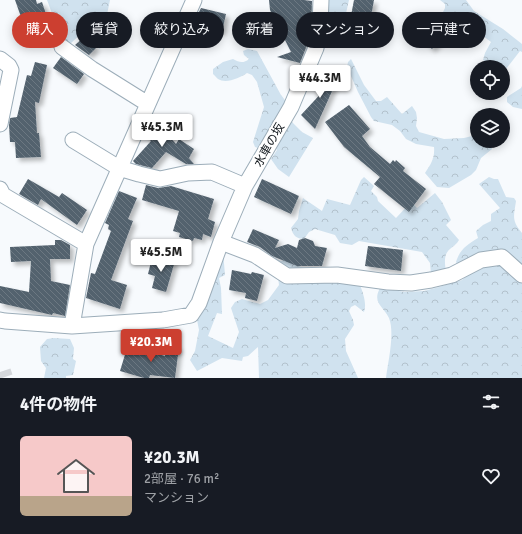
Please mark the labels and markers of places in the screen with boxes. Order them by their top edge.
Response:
pin: ¥44.3M [287,65,353,99]
pin: ¥45.3M [129,114,195,148]
pin: ¥45.5M [128,239,194,273]
pin: ¥20.3M [118,329,184,363]

